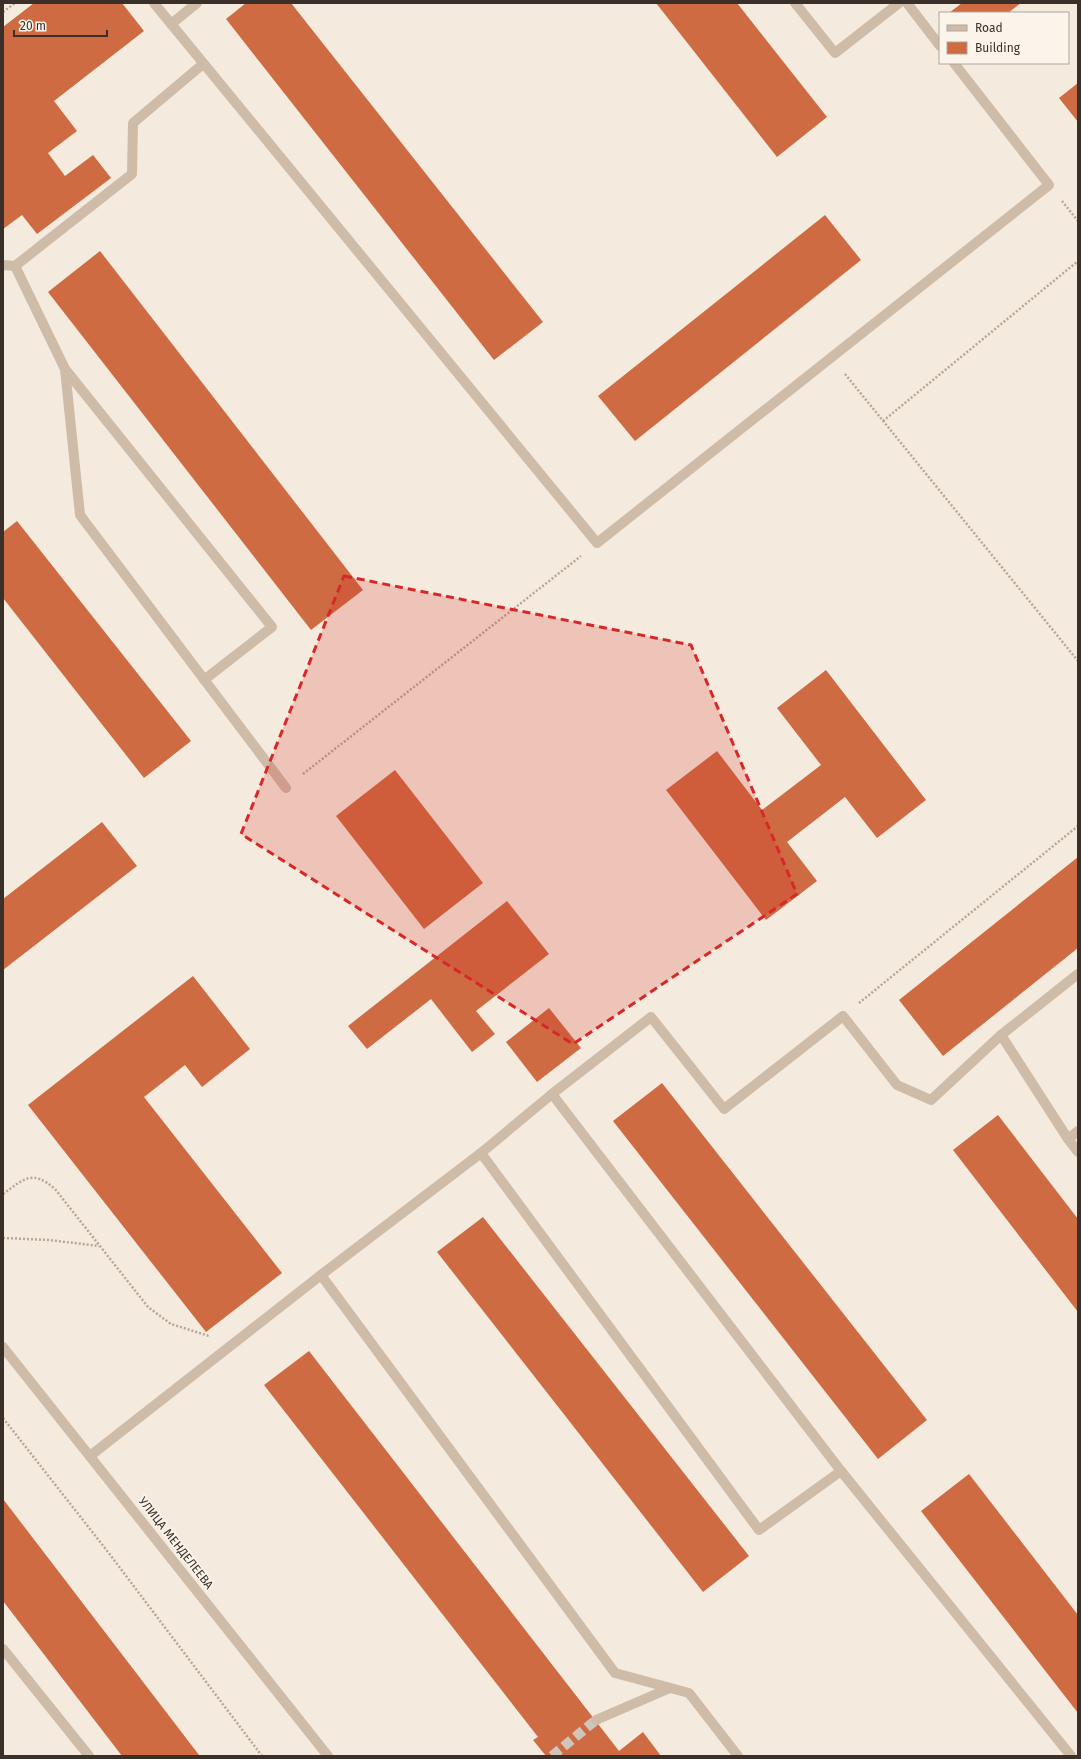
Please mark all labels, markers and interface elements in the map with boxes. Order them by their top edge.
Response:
scale bar [14,12,107,38]
legend [939,12,1069,64]
text: 20 m [20,19,46,33]
text: Road [975,21,1003,35]
text: Building [975,41,1021,55]
street label: УЛИЦА МЕНДЕЛЕЕВА [136,1494,216,1592]

